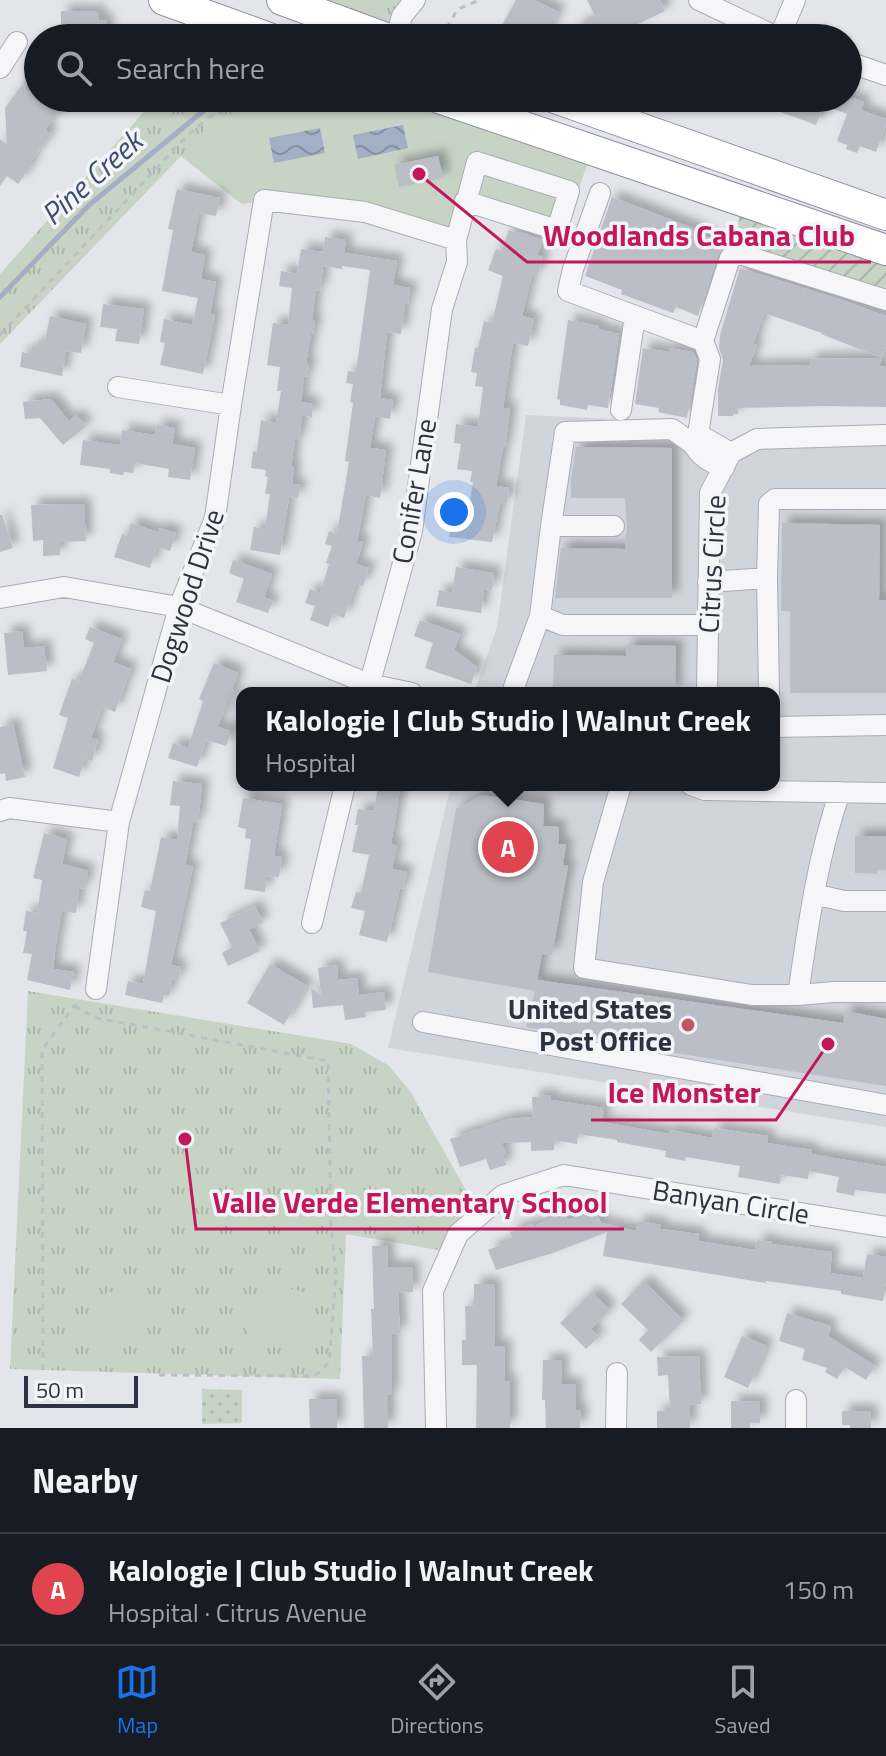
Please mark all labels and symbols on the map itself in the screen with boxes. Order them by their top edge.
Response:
water label: Pine Creek [30,116,155,236]
callout: Woodlands Cabana Club [527,208,871,262]
text: Woodlands Cabana Club [543,212,855,258]
street label: Conifer Lane [380,415,447,567]
your location [434,492,474,532]
street label: Citrus Circle [686,494,737,634]
street label: Dogwood Drive [138,504,235,688]
pin: A [482,817,534,877]
place label: United States Post Office [508,987,672,1062]
marker: United States Post Office [679,1016,697,1034]
callout: Ice Monster [591,1066,776,1120]
text: Ice Monster [607,1069,761,1115]
street label: Banyan Circle [650,1168,813,1235]
callout: Valle Verde Elementary School [196,1175,624,1229]
text: Valle Verde Elementary School [212,1179,608,1225]
scale bar [24,1372,138,1408]

